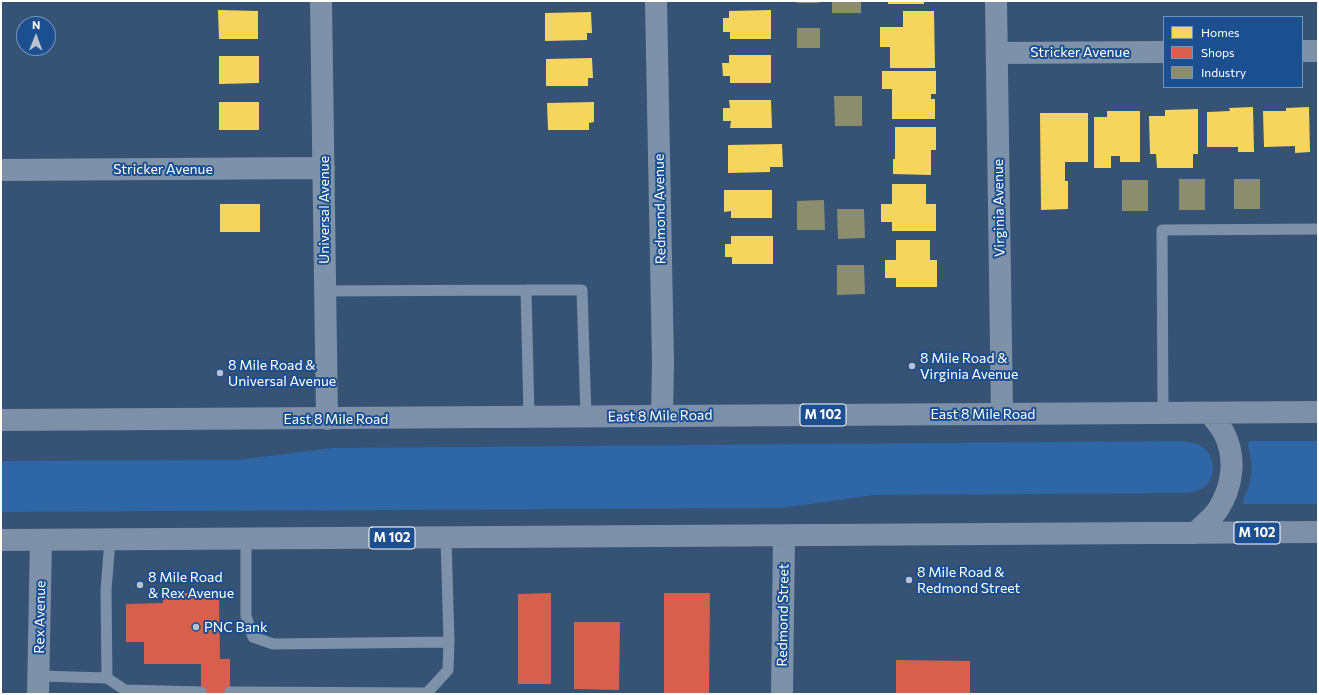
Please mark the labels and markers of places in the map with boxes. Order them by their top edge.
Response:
place label: 8 Mile Road & Virginia Avenue [920,350,1018,382]
place label: 8 Mile Road & Universal Avenue [228,357,336,390]
marker: 8 Mile Road & Virginia Avenue [907,361,917,371]
marker: 8 Mile Road & Universal Avenue [215,368,225,378]
place label: 8 Mile Road & Redmond Street [917,564,1020,596]
place label: 8 Mile Road & Rex Avenue [148,569,234,602]
marker: 8 Mile Road & Redmond Street [904,575,914,585]
marker: 8 Mile Road & Rex Avenue [135,580,145,590]
place label: PNC Bank [204,619,268,635]
marker: PNC Bank [191,622,201,632]

